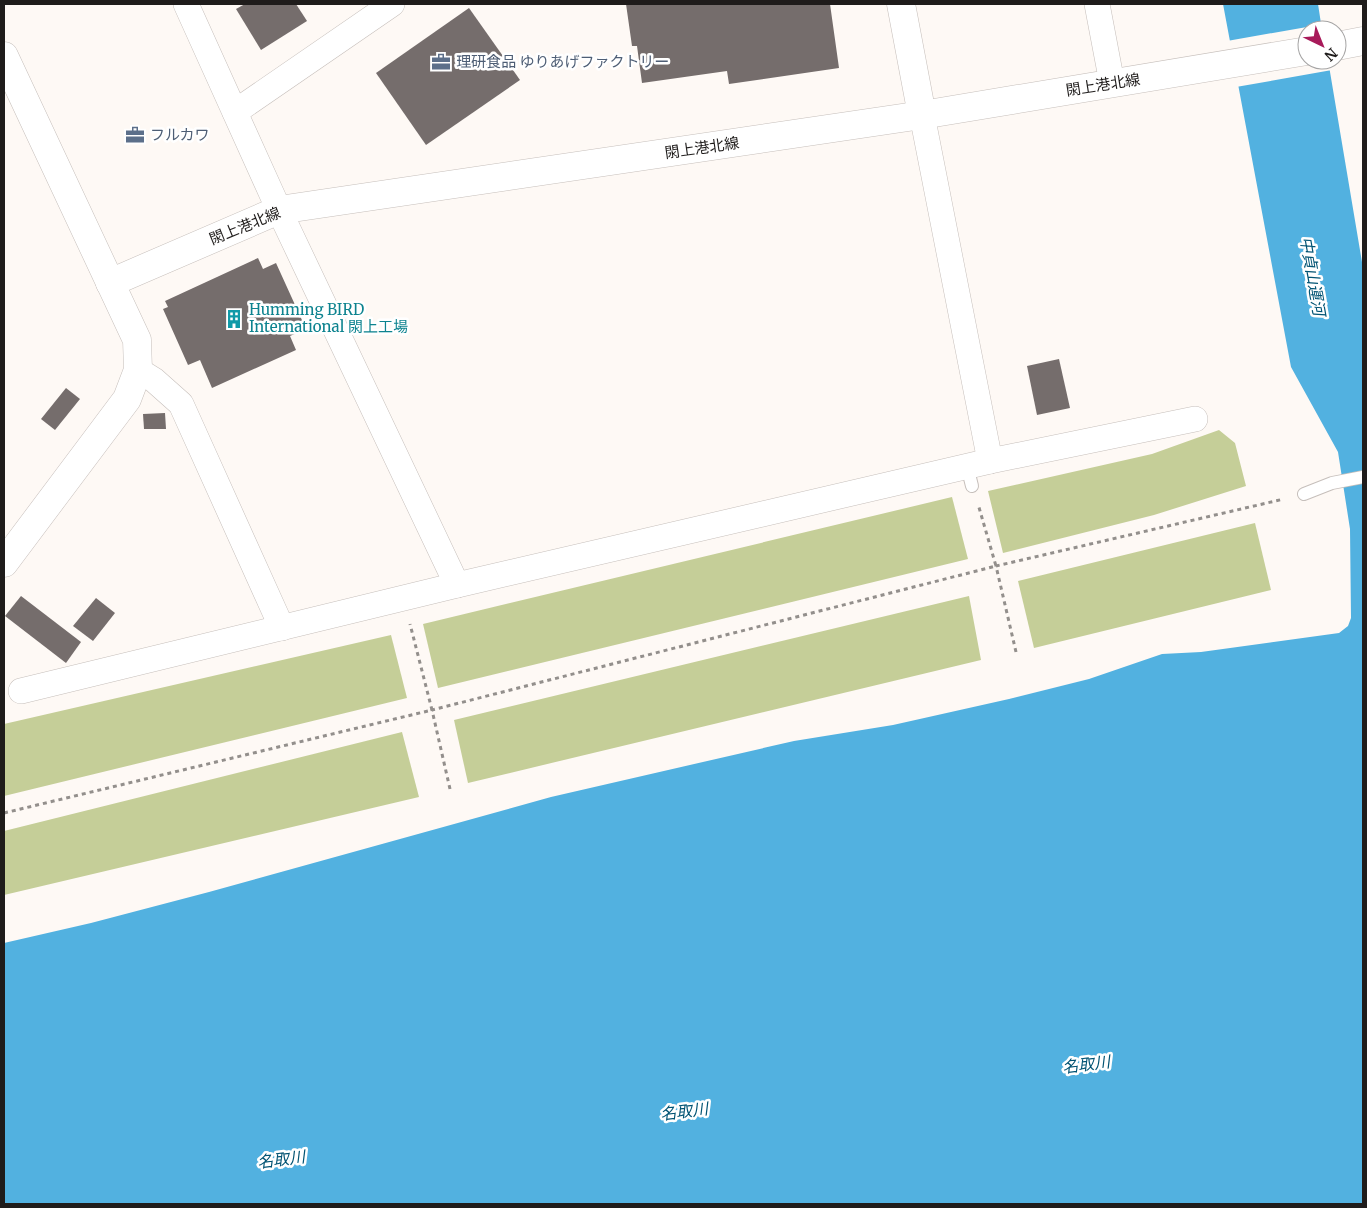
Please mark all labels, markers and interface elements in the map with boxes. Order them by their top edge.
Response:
north arrow [1297,20,1347,70]
text: N [1321,44,1341,65]
office icon: 理研食品 ゆりあげファクトリー [430,51,452,73]
place label: 理研食品 ゆりあげファクトリー [456,52,670,71]
street label: 閖上港北線 [1064,69,1141,100]
office icon: フルカワ [124,124,146,146]
place label: フルカワ [150,125,210,144]
street label: 閖上港北線 [663,133,740,162]
street label: 閖上港北線 [206,203,283,248]
water label: 中貞山運河 [1296,235,1330,320]
place label: Humming BIRD International 閖上工場 [249,300,408,336]
building icon: Humming BIRD International 閖上工場 [223,308,245,330]
water label: 名取川 [1061,1051,1113,1077]
water label: 名取川 [659,1098,711,1124]
water label: 名取川 [256,1146,308,1172]

